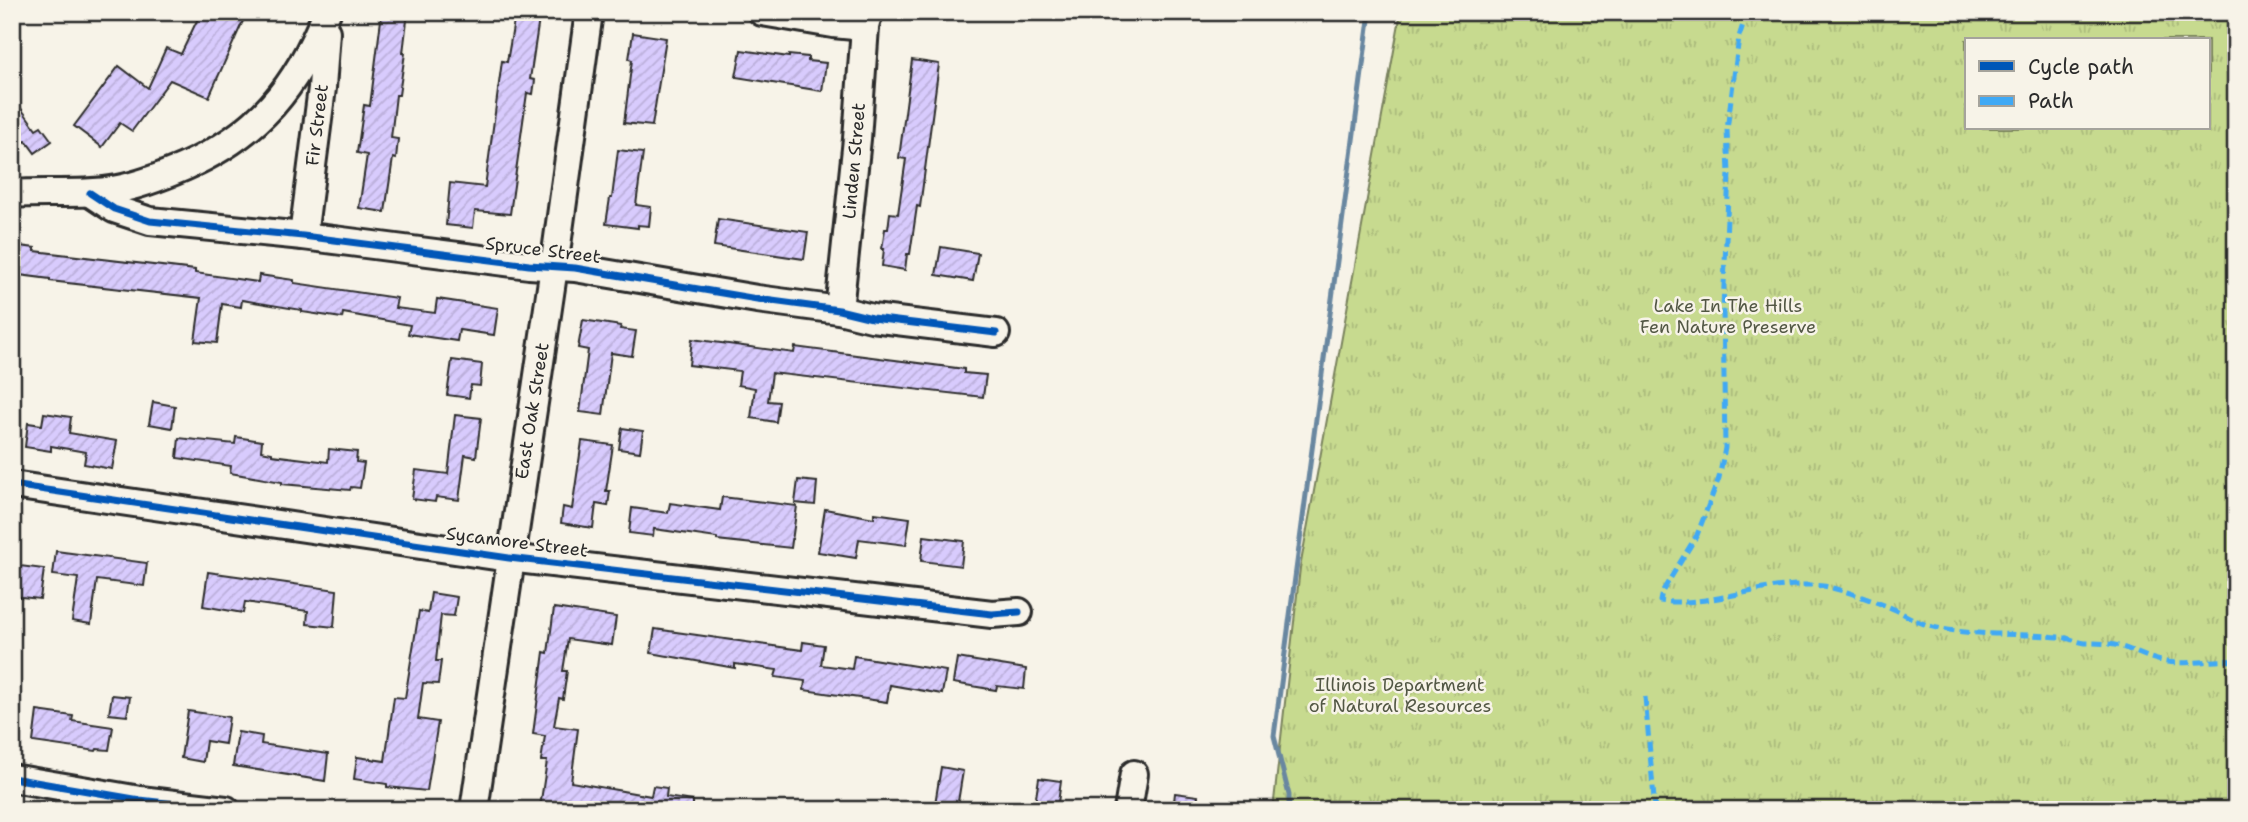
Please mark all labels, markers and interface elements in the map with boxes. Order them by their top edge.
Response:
legend [1965,38,2210,130]
text: Cycle path [2028,53,2134,81]
street label: Fir Street [300,83,334,167]
text: Path [2028,87,2074,115]
street label: Linden Street [837,102,871,220]
street label: Spruce Street [484,231,602,269]
park label: Lake In The Hills Fen Nature Preserve [1640,294,1816,339]
street label: East Oak Street [509,341,555,481]
street label: Sycamore Street [445,521,589,563]
park label: Illinois Department of Natural Resources [1309,673,1491,718]

